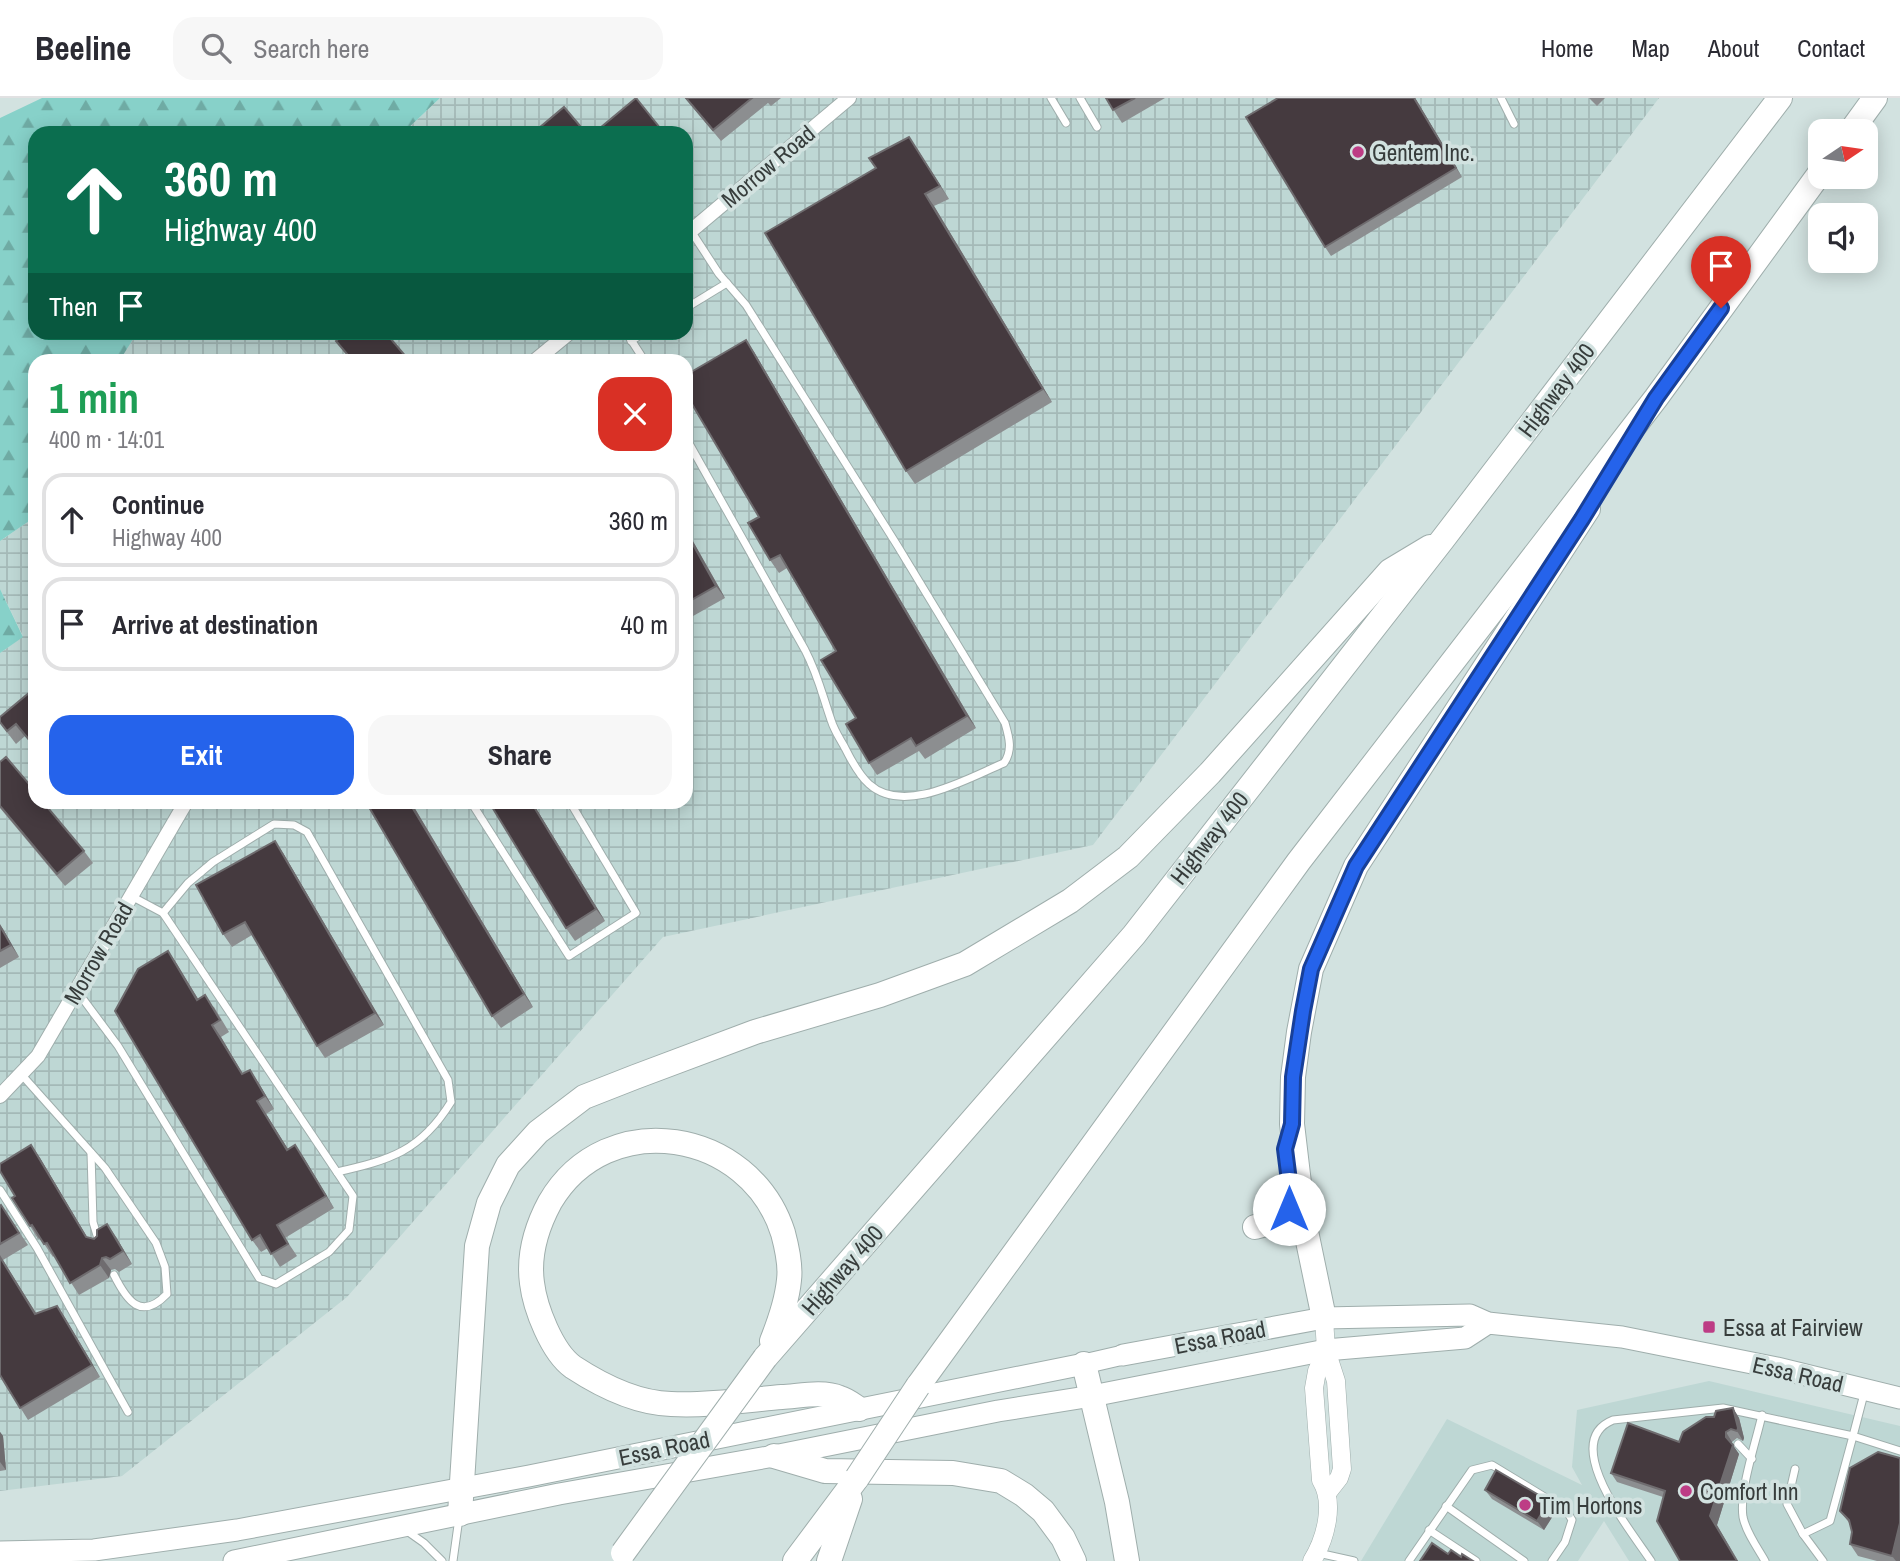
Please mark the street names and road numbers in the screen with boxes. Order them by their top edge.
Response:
street label: Morrow Road [715,118,821,214]
street label: Highway 400 [1510,337,1602,443]
street label: Highway 400 [1163,785,1255,891]
street label: Morrow Road [56,896,140,1010]
street label: Highway 400 [794,1218,890,1322]
street label: Essa Road [1172,1313,1268,1361]
street label: Essa Road [1750,1349,1846,1399]
street label: Essa Road [616,1423,712,1473]

